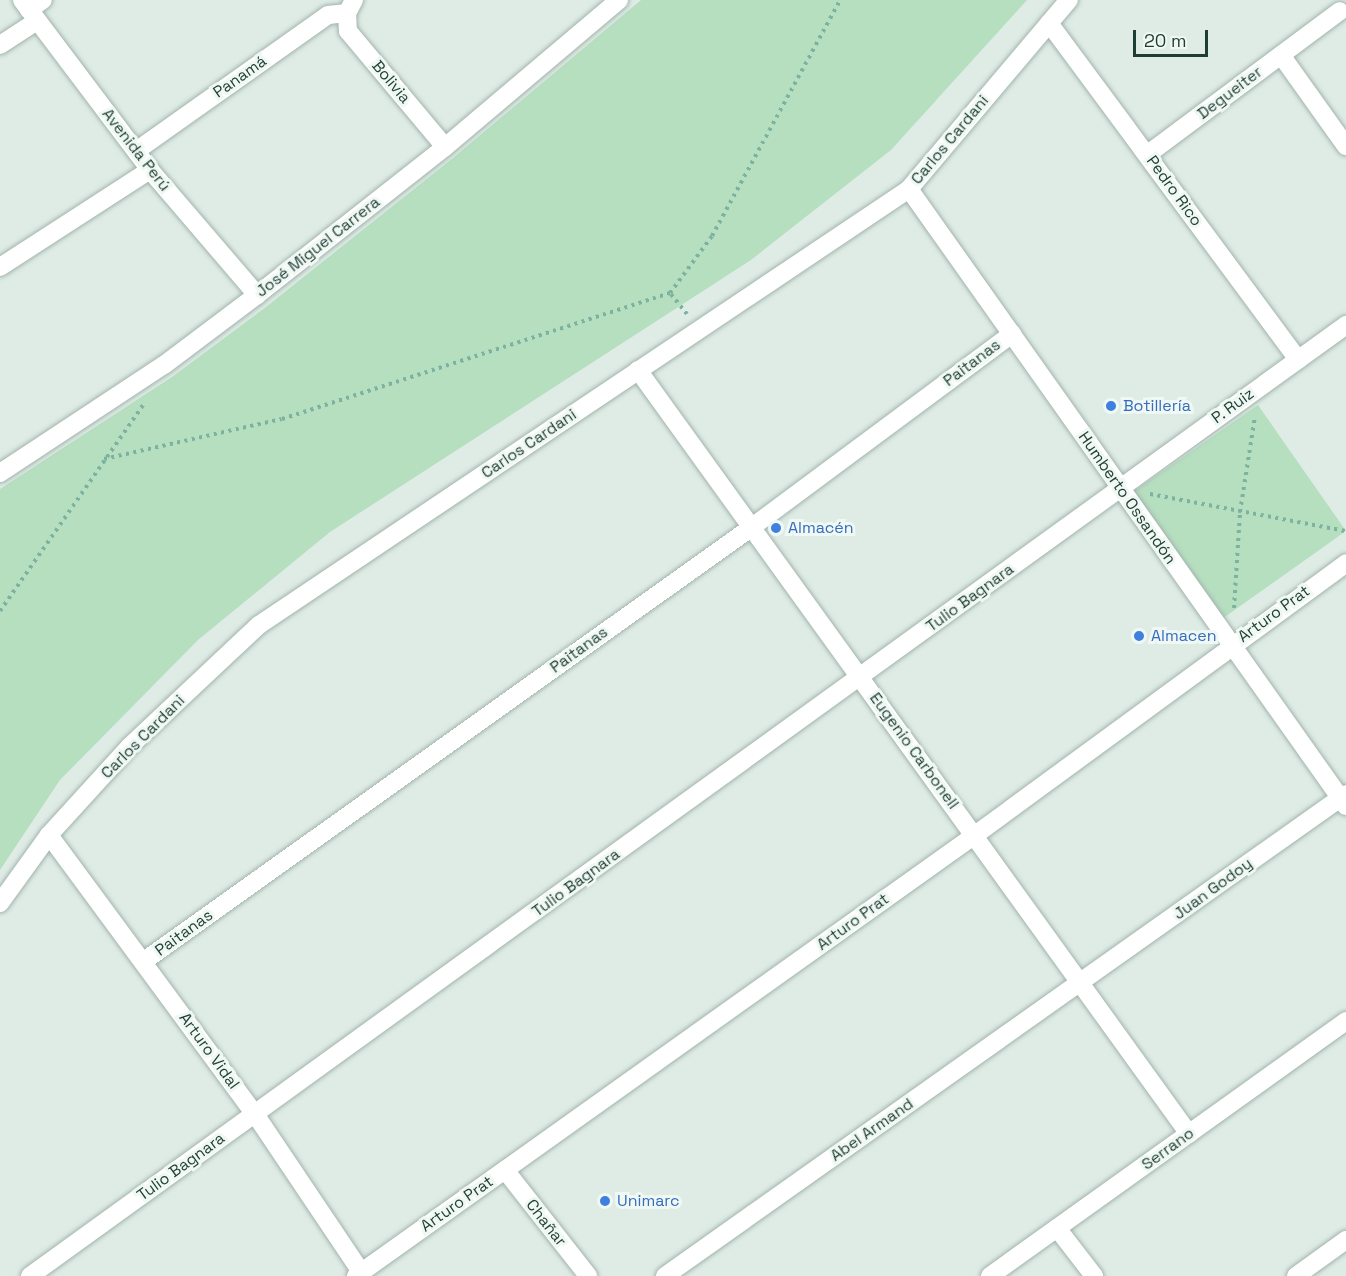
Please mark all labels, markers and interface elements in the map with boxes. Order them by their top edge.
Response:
scale bar [1136,18,1211,56]
text: 20 m [1144,29,1187,52]
street label: Panamá [210,52,270,102]
street label: Bolivia [368,57,414,107]
street label: Degueiter [1194,62,1266,124]
street label: Carlos Cardani [907,92,993,188]
street label: Avenida Perú [98,105,174,195]
street label: Pedro Rico [1142,152,1206,230]
street label: José Miguel Carrera [252,193,384,301]
street label: Paitanas [940,335,1004,391]
street label: P. Ruiz [1208,384,1258,428]
place label: Botillería [1123,396,1191,416]
marker: Botillería [1104,399,1118,413]
street label: Carlos Cardani [478,405,580,483]
street label: Humberto Ossandón [1074,428,1180,568]
place label: Almacén [788,518,854,538]
marker: Almacén [769,521,783,535]
street label: Tulio Bagnara [922,560,1018,636]
street label: Arturo Prat [1234,581,1314,647]
street label: Paitanas [546,623,612,677]
place label: Almacen [1151,626,1217,646]
marker: Almacen [1132,629,1146,643]
street label: Eugenio Carbonell [865,689,963,813]
street label: Carlos Cardani [97,691,189,783]
street label: Tulio Bagnara [528,845,624,921]
street label: Juan Godoy [1170,854,1256,924]
street label: Arturo Prat [813,889,893,955]
street label: Paitanas [151,906,217,960]
street label: Arturo Vidal [175,1009,243,1093]
street label: Abel Armand [827,1094,917,1166]
street label: Serrano [1138,1124,1198,1174]
street label: Tulio Bagnara [133,1129,229,1205]
street label: Arturo Prat [417,1172,497,1236]
place label: Unimarc [617,1191,680,1211]
marker: Unimarc [598,1194,612,1208]
street label: Chañar [522,1196,570,1250]

